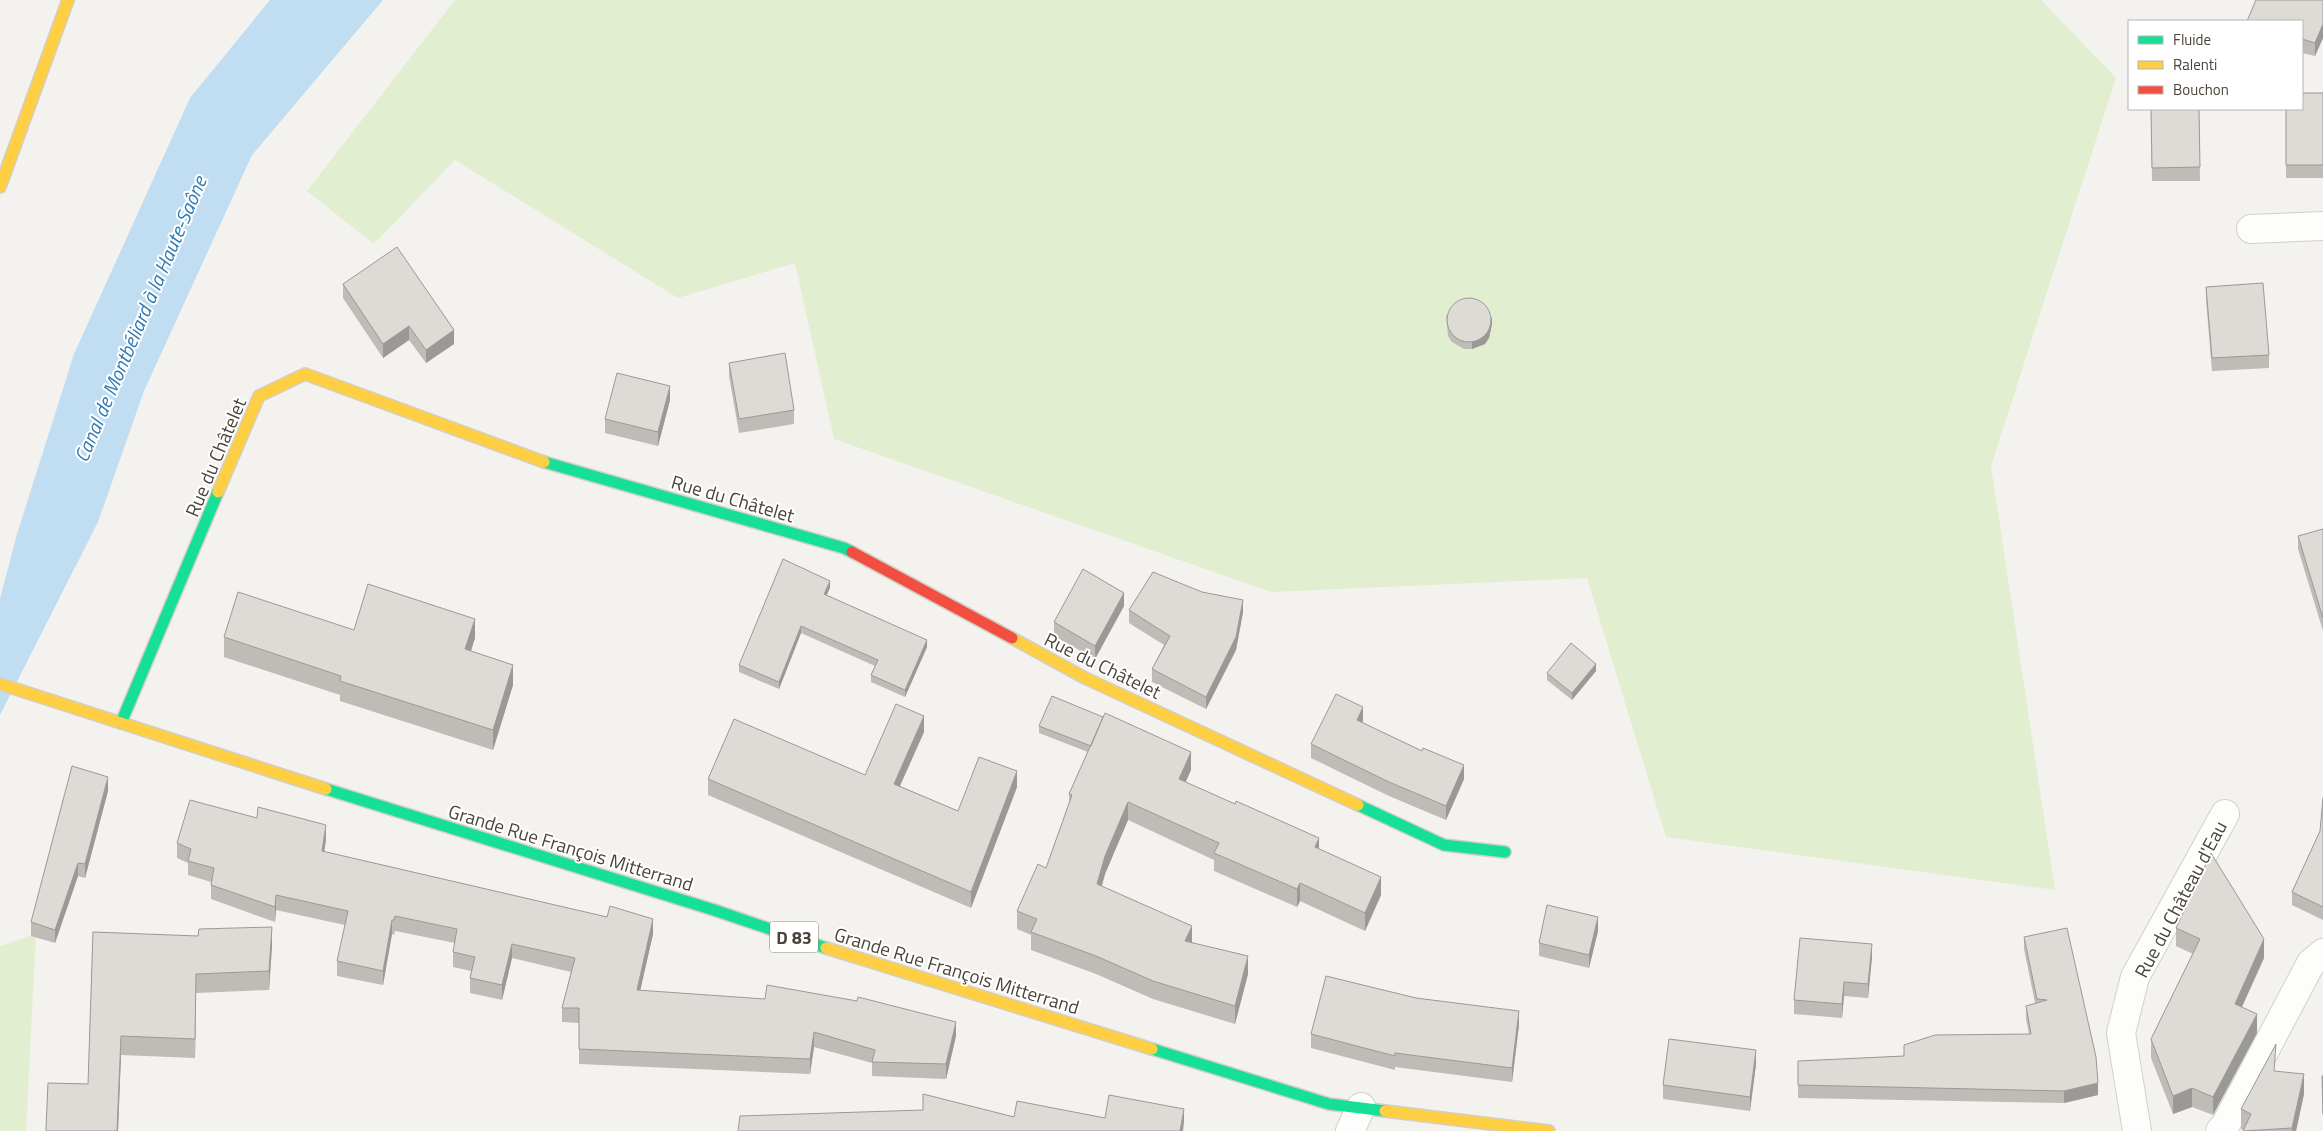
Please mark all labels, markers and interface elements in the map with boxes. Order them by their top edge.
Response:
legend [2128,20,2303,110]
text: Fluide [2173,28,2211,51]
text: Ralenti [2173,53,2217,76]
text: Bouchon [2173,78,2229,101]
water label: Canal de Montbéliard à la Haute-Saône [66,170,215,467]
street label: Rue du Châtelet [177,393,253,521]
street label: Rue du Châtelet [668,467,798,529]
street label: Rue du Châtelet [1040,624,1167,706]
street label: Grande Rue François Mitterrand [445,796,697,898]
street label: Rue du Château d'Eau [2126,815,2234,983]
street label: Grande Rue François Mitterrand [831,919,1083,1021]
road number: D 83 [770,922,818,952]

